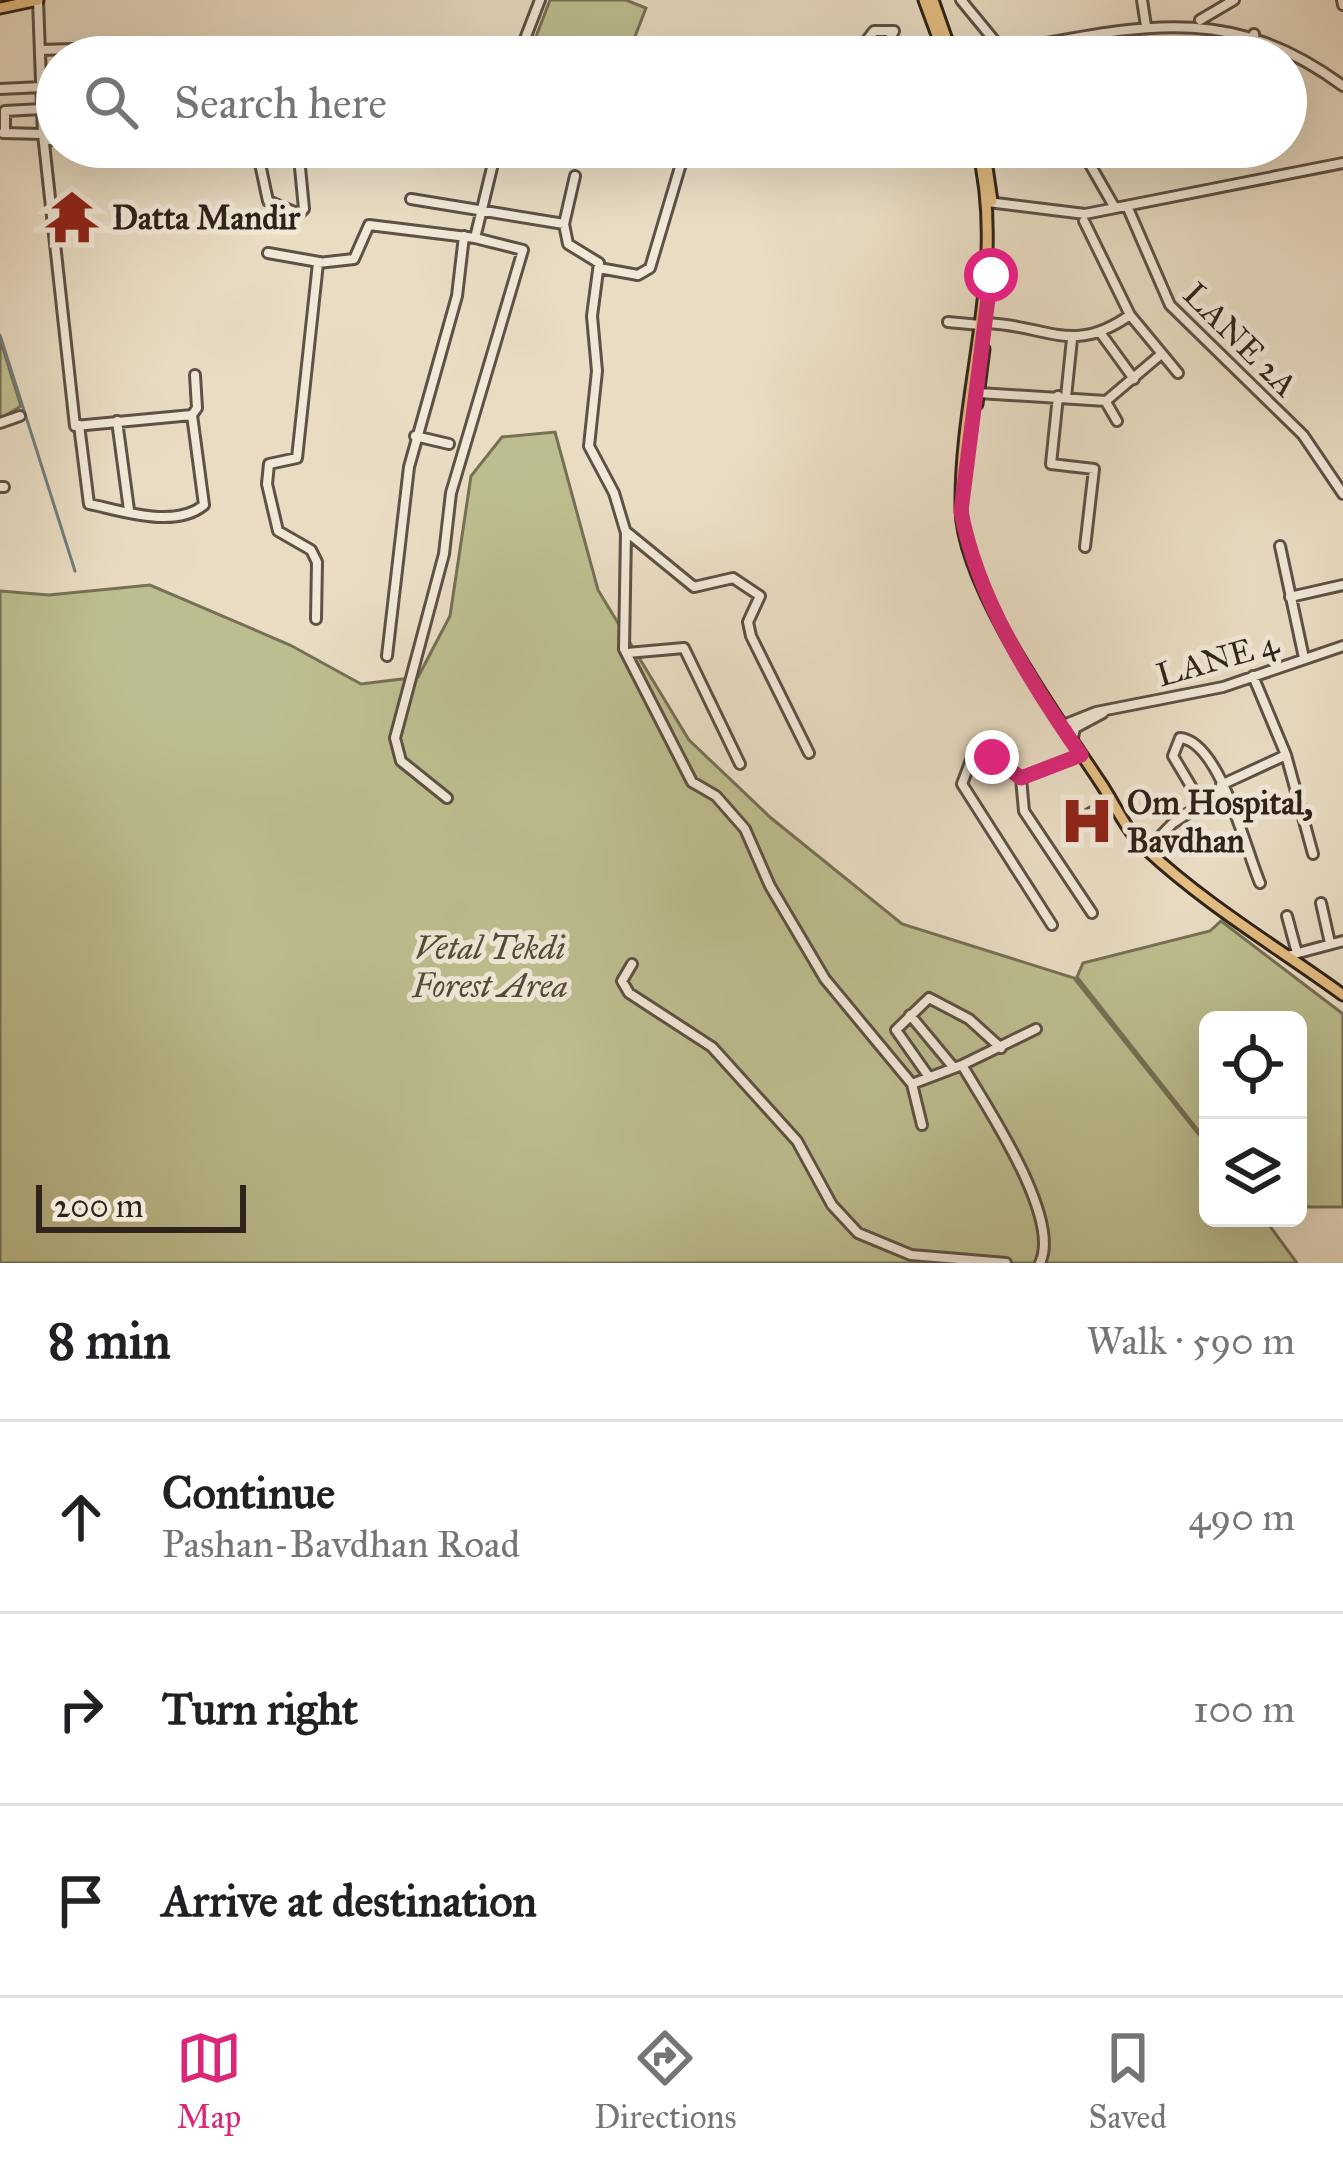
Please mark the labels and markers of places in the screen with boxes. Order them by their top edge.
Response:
temple icon: Datta Mandir [43,188,101,246]
place label: Datta Mandir [112,198,301,238]
place label: Om Hospital, Bavdhan [1127,783,1313,861]
hospital icon: Om Hospital, Bavdhan [1058,792,1116,850]

